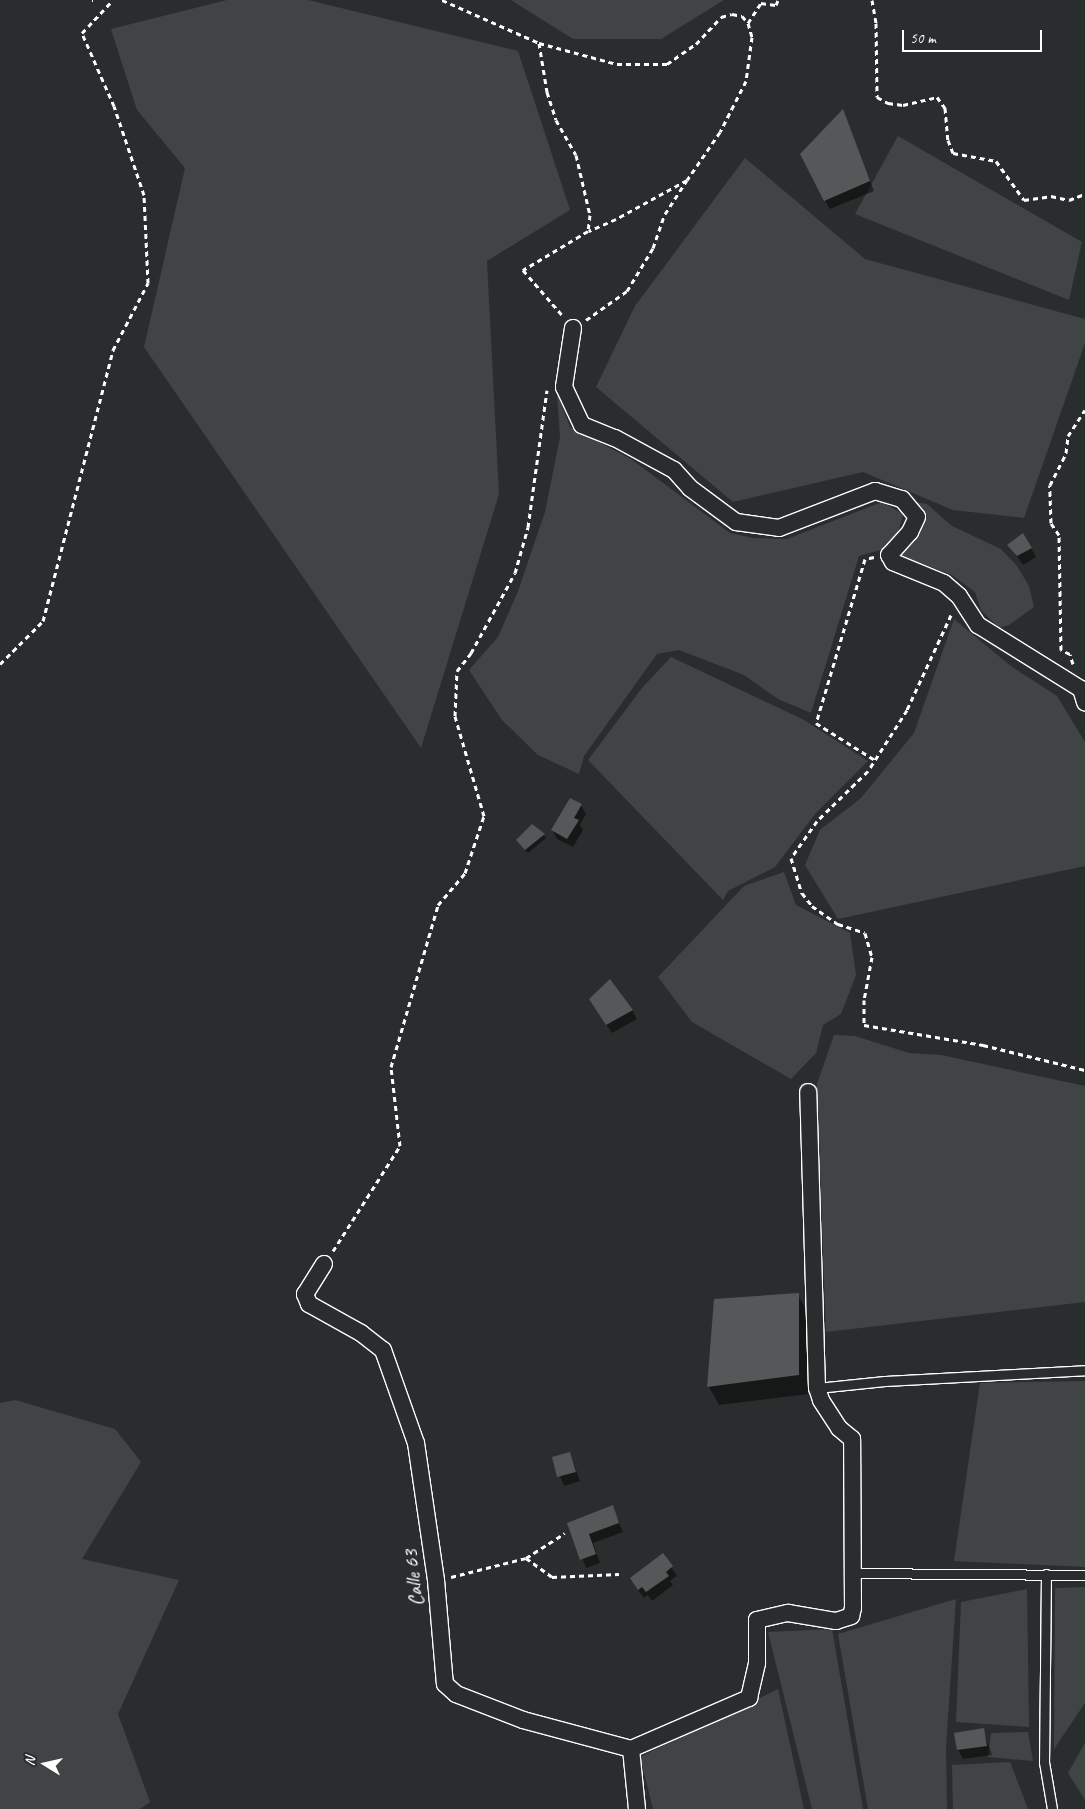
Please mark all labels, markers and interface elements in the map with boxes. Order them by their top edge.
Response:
scale bar [905,20,1045,52]
text: 50 m [910,29,936,48]
street label: Calle 63 [397,1548,429,1608]
north arrow [20,1739,70,1789]
text: N [21,1756,39,1767]

